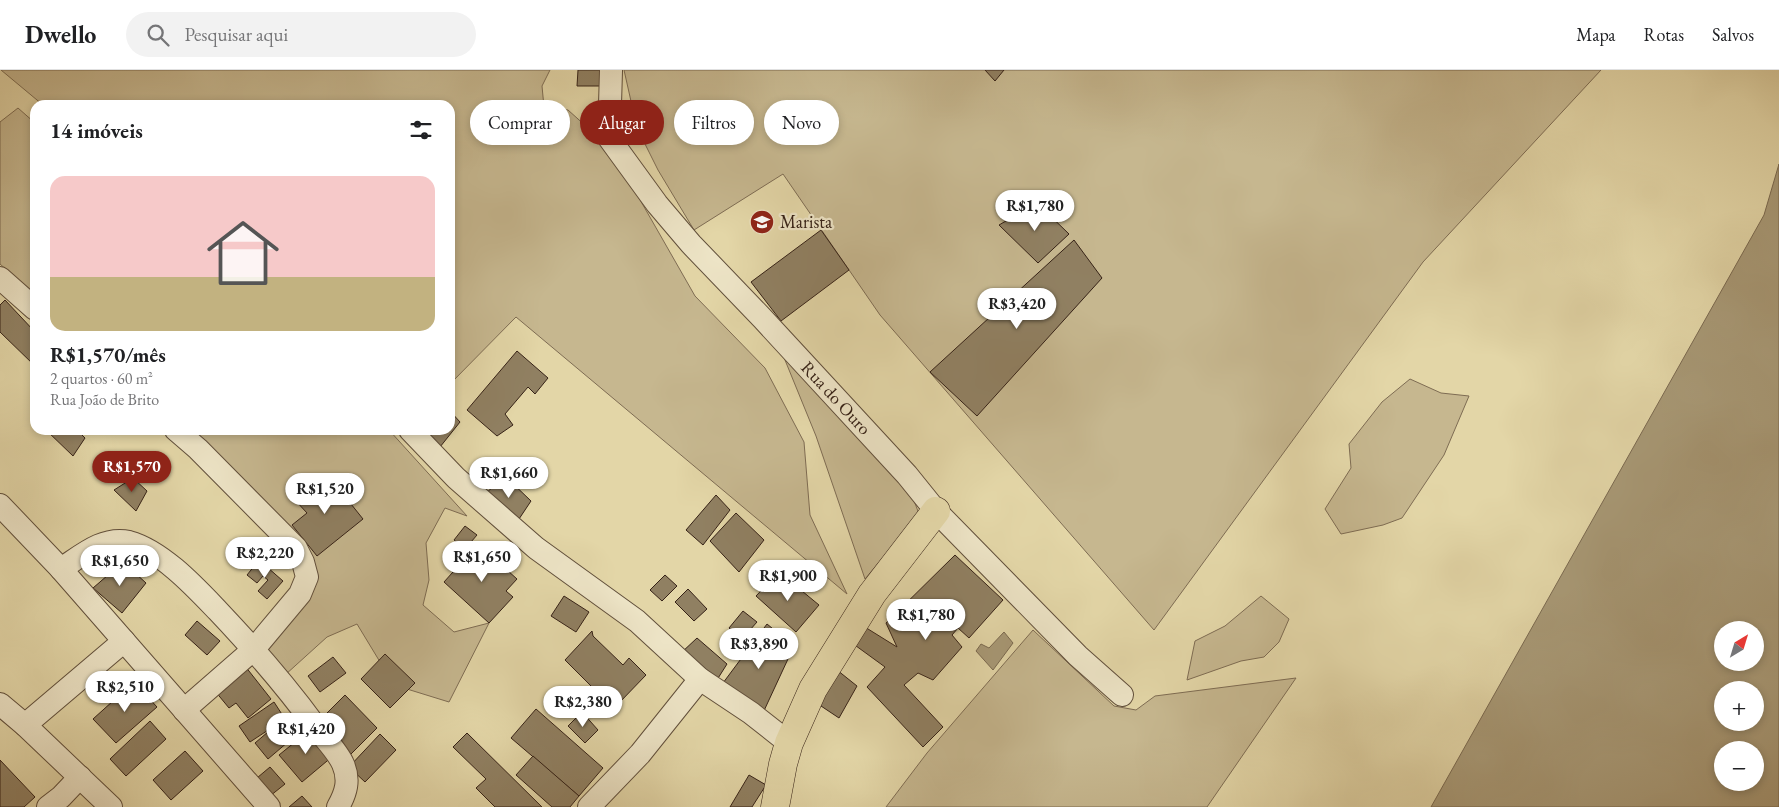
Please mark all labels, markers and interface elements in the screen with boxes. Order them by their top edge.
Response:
search box [126,12,476,57]
text: Dwello [25,19,96,50]
icon: search [144,21,172,49]
text: Pesquisar aqui [184,22,288,47]
text: Mapa [1576,23,1616,46]
text: Rotas [1644,23,1684,46]
text: Salvos [1712,23,1754,46]
chip: Comprar [470,100,570,145]
chip: Alugar [580,100,664,145]
chip: Filtros [674,100,754,145]
chip: Novo [764,100,839,145]
icon: filters [407,116,435,144]
text: 14 imóveis [50,117,143,144]
pin: R$1,780 [989,190,1081,232]
text: R$1,780 [1006,195,1064,216]
icon: home [198,208,288,298]
school or university icon: Marista [749,209,775,235]
place label: Marista [780,210,833,233]
pin: R$3,420 [971,288,1063,330]
text: R$3,420 [988,293,1046,314]
text: R$1,570/mês [50,341,166,368]
street label: Rua do Ouro [796,356,876,440]
text: 2 quartos · 60 m² [50,368,153,389]
text: Rua João de Brito [50,389,159,410]
pin: R$1,570 [86,450,178,493]
text: R$1,570 [103,456,161,477]
pin: R$1,660 [463,456,555,499]
text: R$1,660 [480,462,538,483]
pin: R$1,520 [279,472,371,515]
text: R$1,520 [296,478,354,499]
pin: R$2,220 [219,536,311,579]
pin: R$1,650 [436,540,528,583]
text: R$2,220 [236,542,294,563]
pin: R$1,650 [74,544,166,587]
text: R$1,650 [453,546,511,567]
text: R$1,650 [91,550,149,571]
pin: R$1,900 [742,560,834,602]
text: R$1,900 [759,565,817,586]
pin: R$1,780 [880,598,972,641]
text: R$1,780 [897,604,955,625]
north arrow [1714,621,1764,671]
map controls [1714,621,1764,791]
pin: R$3,890 [713,628,805,670]
text: R$3,890 [730,633,788,654]
pin: R$2,510 [79,670,171,713]
text: R$2,510 [96,676,154,697]
button: + [1714,681,1764,731]
pin: R$2,380 [537,686,629,728]
text: R$2,380 [554,691,612,712]
pin: R$1,420 [260,712,352,755]
text: R$1,420 [277,718,335,739]
button: − [1714,741,1764,791]

